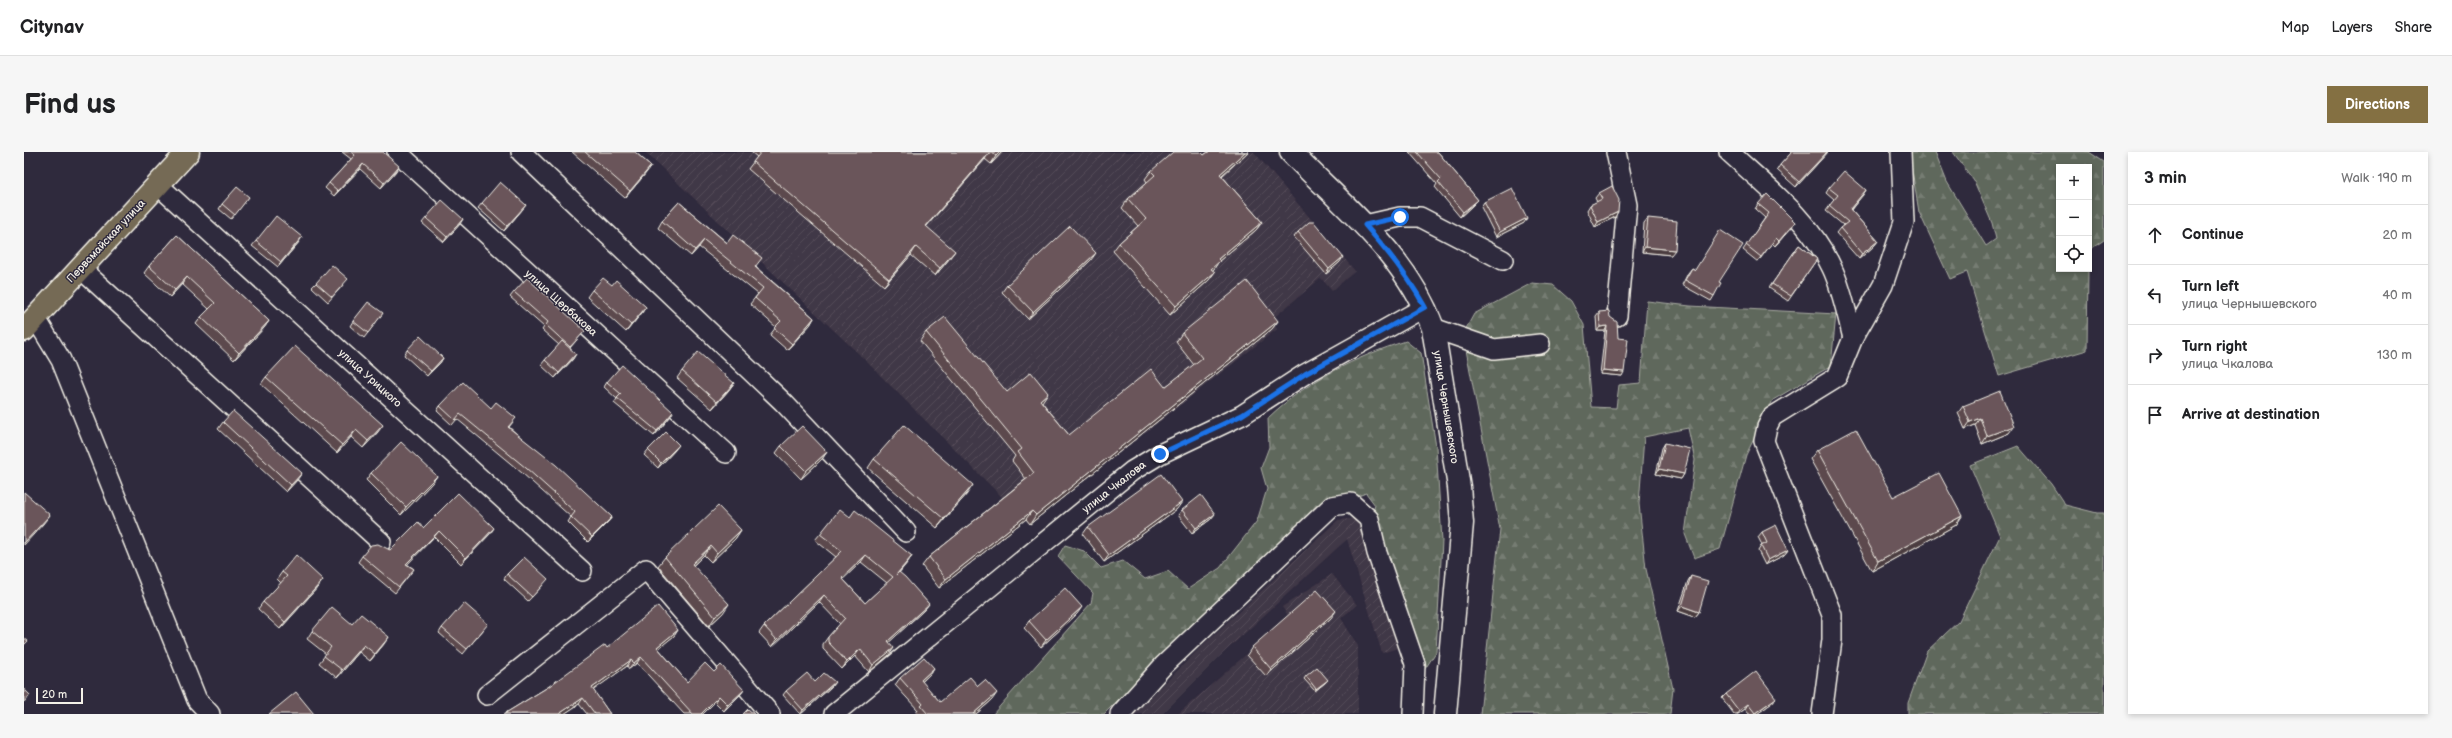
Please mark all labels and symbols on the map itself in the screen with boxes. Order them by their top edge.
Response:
street label: Первомайская улица [64,196,148,285]
route start [1391,208,1409,226]
street label: улица Щербакова [522,267,600,339]
street label: улица Урицкого [336,346,404,410]
street label: улица Чернышевского [1431,350,1461,465]
route end [1151,445,1169,463]
street label: улица Чкалова [1080,458,1149,516]
scale bar [36,686,83,705]

